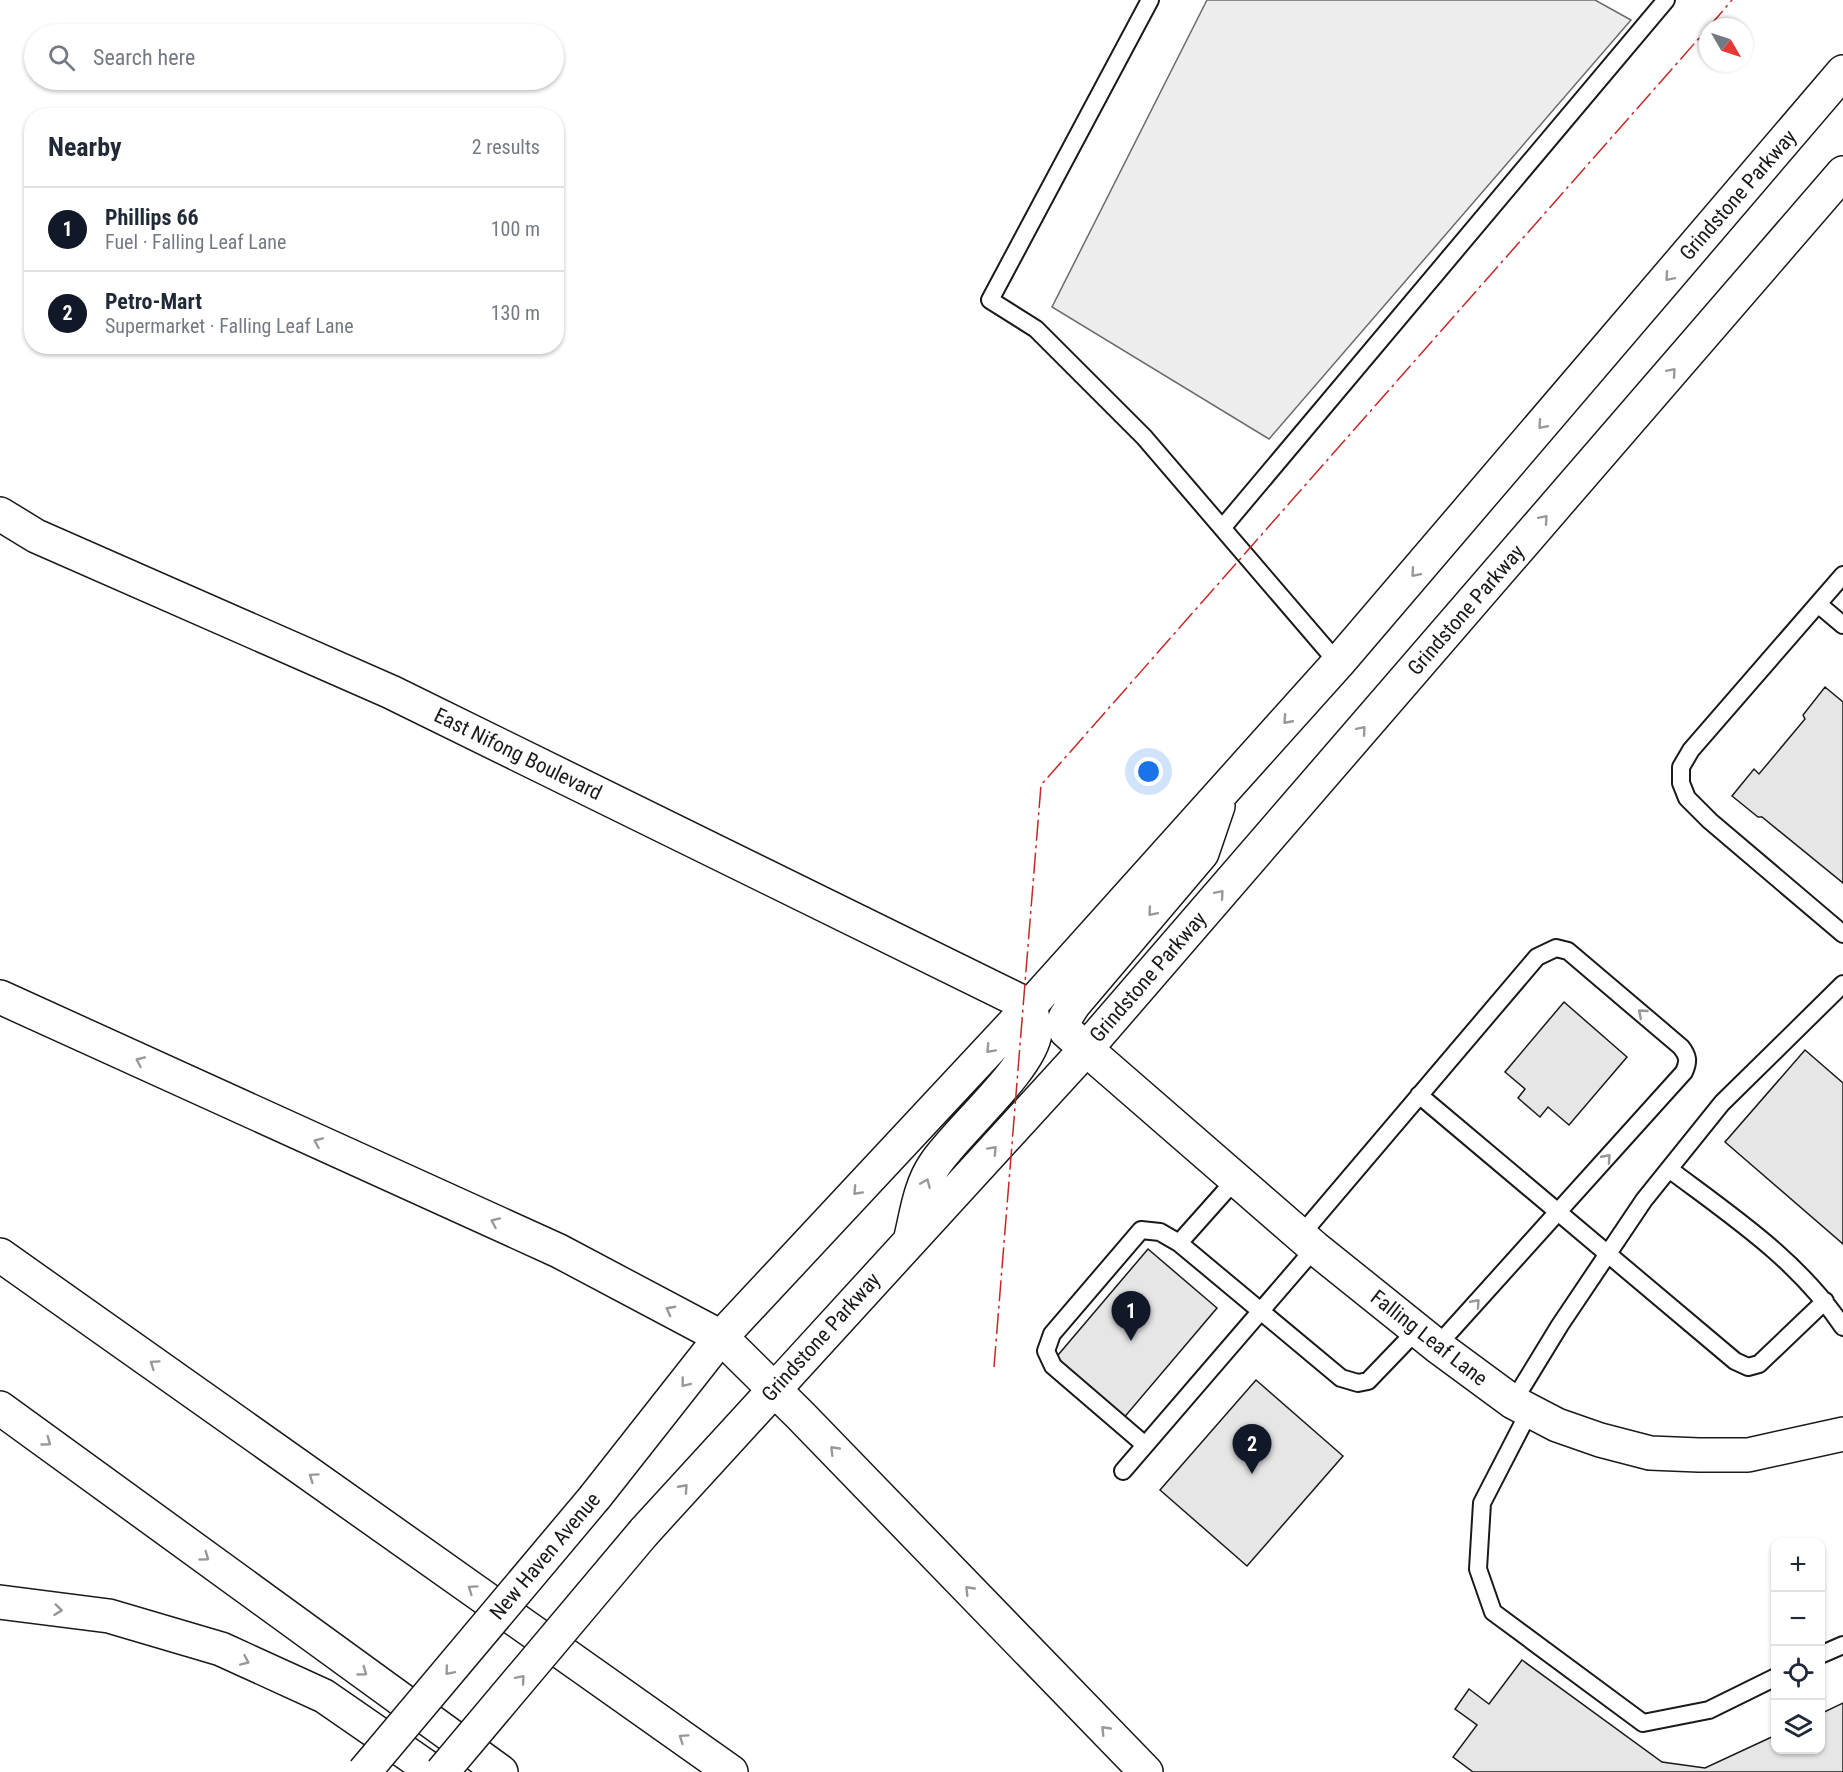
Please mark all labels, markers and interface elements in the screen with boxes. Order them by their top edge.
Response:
north arrow [1699,18,1753,72]
search box [24,24,564,90]
icon: search [45,41,78,74]
text: Search here [93,45,195,70]
street label: Grindstone Parkway [1675,125,1801,265]
text: Nearby [48,132,122,162]
text: 2 results [472,135,540,159]
text: Phillips 66 [105,205,199,230]
text: 1 [62,217,73,241]
text: 100 m [491,217,540,241]
text: Fuel · Falling Leaf Lane [105,230,286,254]
one-way arrow [1665,270,1676,281]
text: Petro-Mart [105,289,202,314]
text: 2 [62,301,73,325]
text: 130 m [491,301,540,325]
text: Supermarket · Falling Leaf Lane [105,314,354,338]
one-way arrow [1665,368,1676,379]
one-way arrow [1538,418,1549,429]
one-way arrow [1537,515,1548,526]
street label: Grindstone Parkway [1403,540,1529,680]
one-way arrow [1411,566,1422,577]
street label: East Nifong Boulevard [430,703,606,805]
one-way arrow [1283,713,1294,724]
one-way arrow [1355,726,1366,737]
your location [1134,757,1163,786]
one-way arrow [1213,890,1224,901]
one-way arrow [1148,905,1159,916]
street label: Grindstone Parkway [1085,907,1211,1047]
one-way arrow [1638,1009,1649,1020]
one-way arrow [987,1041,998,1052]
one-way arrow [136,1056,147,1068]
one-way arrow [313,1137,324,1149]
one-way arrow [986,1146,997,1157]
one-way arrow [1600,1154,1611,1165]
one-way arrow [919,1178,931,1189]
one-way arrow [854,1184,865,1195]
one-way arrow [491,1218,502,1230]
street label: Grindstone Parkway [757,1268,885,1406]
street label: Falling Leaf Lane [1366,1285,1492,1391]
pin: 1 [1112,1292,1150,1341]
one-way arrow [1469,1299,1480,1309]
one-way arrow [665,1306,676,1317]
one-way arrow [150,1360,161,1371]
one-way arrow [681,1376,692,1387]
pin: 2 [1232,1424,1272,1474]
one-way arrow [41,1435,52,1446]
one-way arrow [830,1446,841,1457]
one-way arrow [309,1473,320,1484]
one-way arrow [677,1485,688,1495]
street label: New Haven Avenue [485,1488,605,1624]
map controls [1771,1538,1825,1754]
button: + [1771,1538,1825,1592]
one-way arrow [199,1550,210,1561]
one-way arrow [468,1585,479,1596]
one-way arrow [966,1586,977,1597]
button: − [1771,1592,1825,1646]
one-way arrow [53,1603,63,1615]
button: locate [1771,1646,1825,1700]
one-way arrow [239,1653,250,1665]
one-way arrow [356,1664,367,1675]
one-way arrow [445,1664,456,1675]
one-way arrow [513,1675,524,1686]
button: layers [1771,1700,1825,1754]
one-way arrow [1101,1726,1112,1737]
one-way arrow [679,1734,690,1745]

